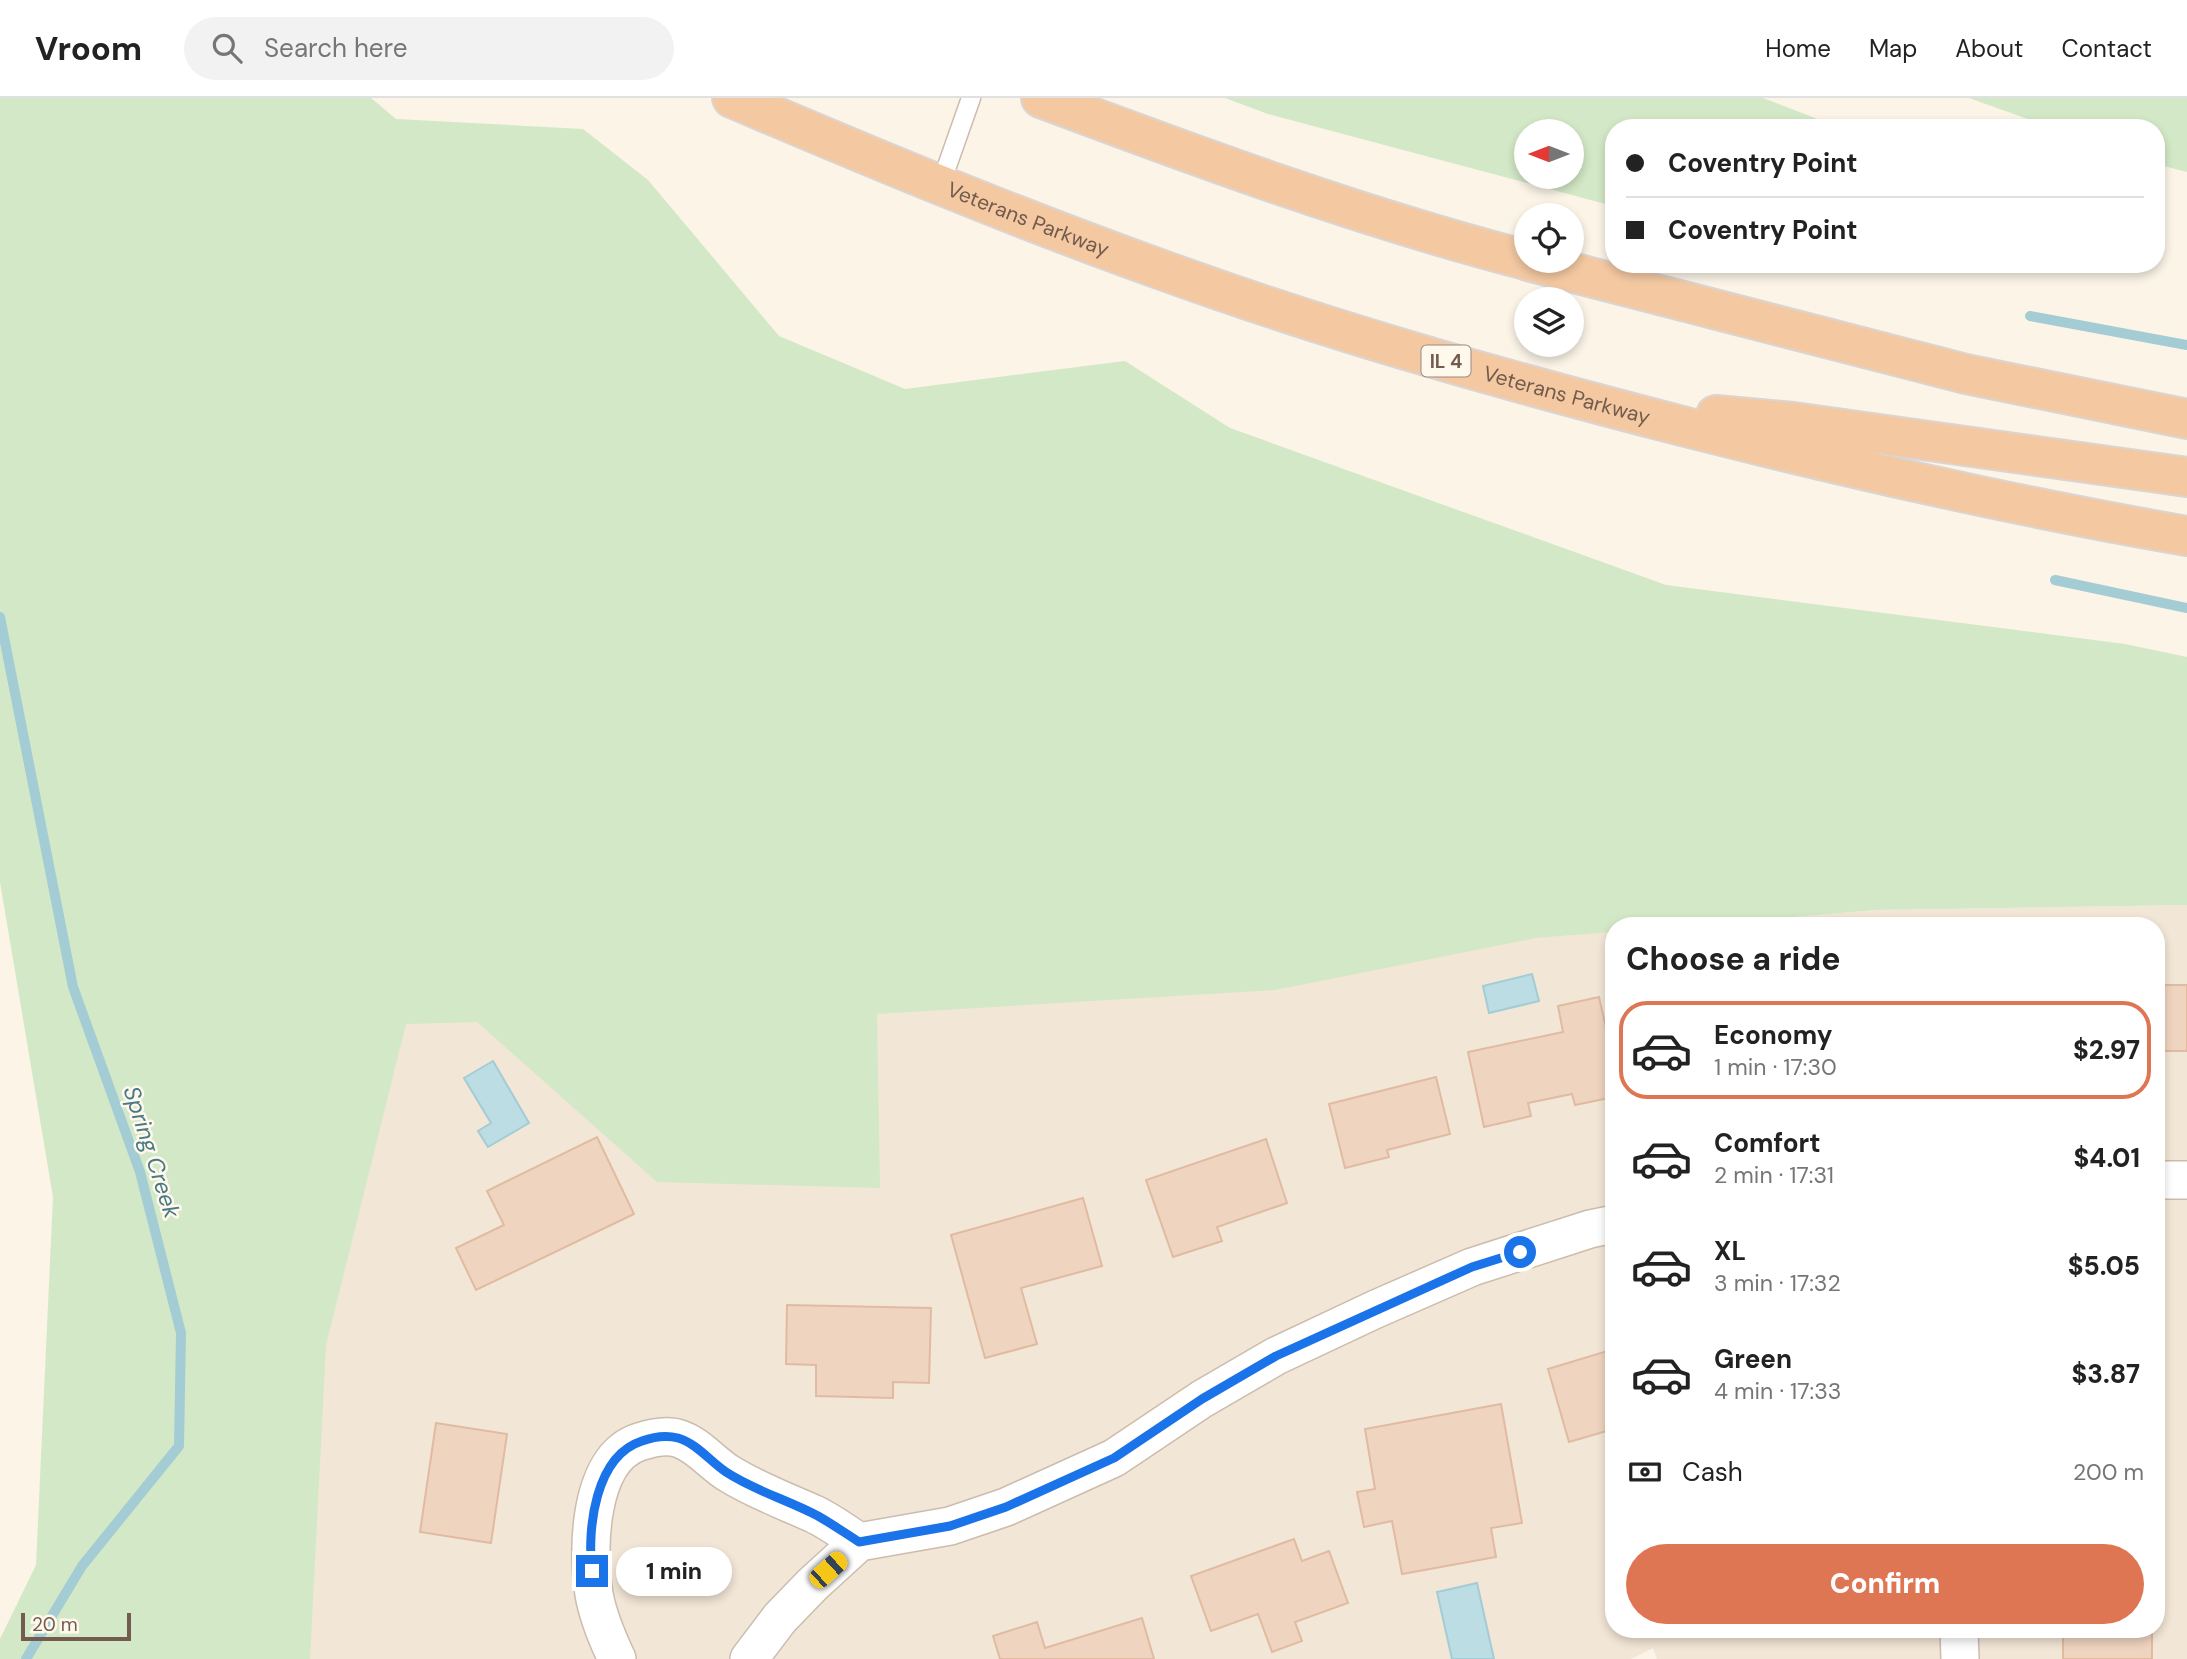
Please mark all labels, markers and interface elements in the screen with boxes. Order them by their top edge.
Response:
search box [184,17,674,80]
text: Vroom [35,27,142,70]
icon: search [208,29,246,67]
text: Search here [264,31,408,65]
text: Home [1765,33,1831,64]
text: Map [1869,33,1917,64]
text: About [1955,33,2024,64]
text: Contact [2062,33,2152,64]
north arrow [1514,119,1584,189]
map controls [1514,119,1584,357]
text: Coventry Point [1668,146,1858,180]
street label: Veterans Parkway [943,175,1113,264]
button: locate [1514,203,1584,273]
text: Coventry Point [1668,213,1858,247]
button: layers [1514,287,1584,357]
road number: IL 4 [1422,345,1470,376]
street label: Veterans Parkway [1480,359,1653,431]
text: Choose a ride [1626,938,1841,980]
text: Economy [1714,1018,1832,1052]
icon: car [1630,1019,1693,1082]
text: $2.97 [2073,1033,2140,1067]
text: 1 min · 17:30 [1714,1052,1837,1082]
water label: Spring Creek [117,1082,187,1222]
text: Comfort [1714,1126,1820,1160]
icon: car [1630,1127,1693,1190]
text: $4.01 [2074,1141,2140,1175]
text: 2 min · 17:31 [1714,1160,1834,1190]
text: XL [1714,1234,1746,1268]
icon: car [1630,1235,1693,1298]
route start [1504,1236,1536,1268]
text: $5.05 [2068,1249,2140,1283]
text: 3 min · 17:32 [1714,1268,1841,1298]
text: Green [1714,1342,1792,1376]
icon: car [1630,1343,1693,1406]
text: $3.87 [2072,1357,2140,1391]
text: 4 min · 17:33 [1714,1376,1841,1406]
icon: cash [1626,1453,1664,1491]
text: Cash [1682,1455,1743,1489]
text: 200 m [2073,1457,2144,1487]
button: Confirm [1626,1544,2144,1624]
callout: 1 min [616,1546,732,1596]
car [806,1548,851,1592]
route end [576,1555,608,1587]
text: 1 min [646,1556,702,1586]
scale bar [21,1610,131,1642]
text: 20 m [32,1612,78,1637]

